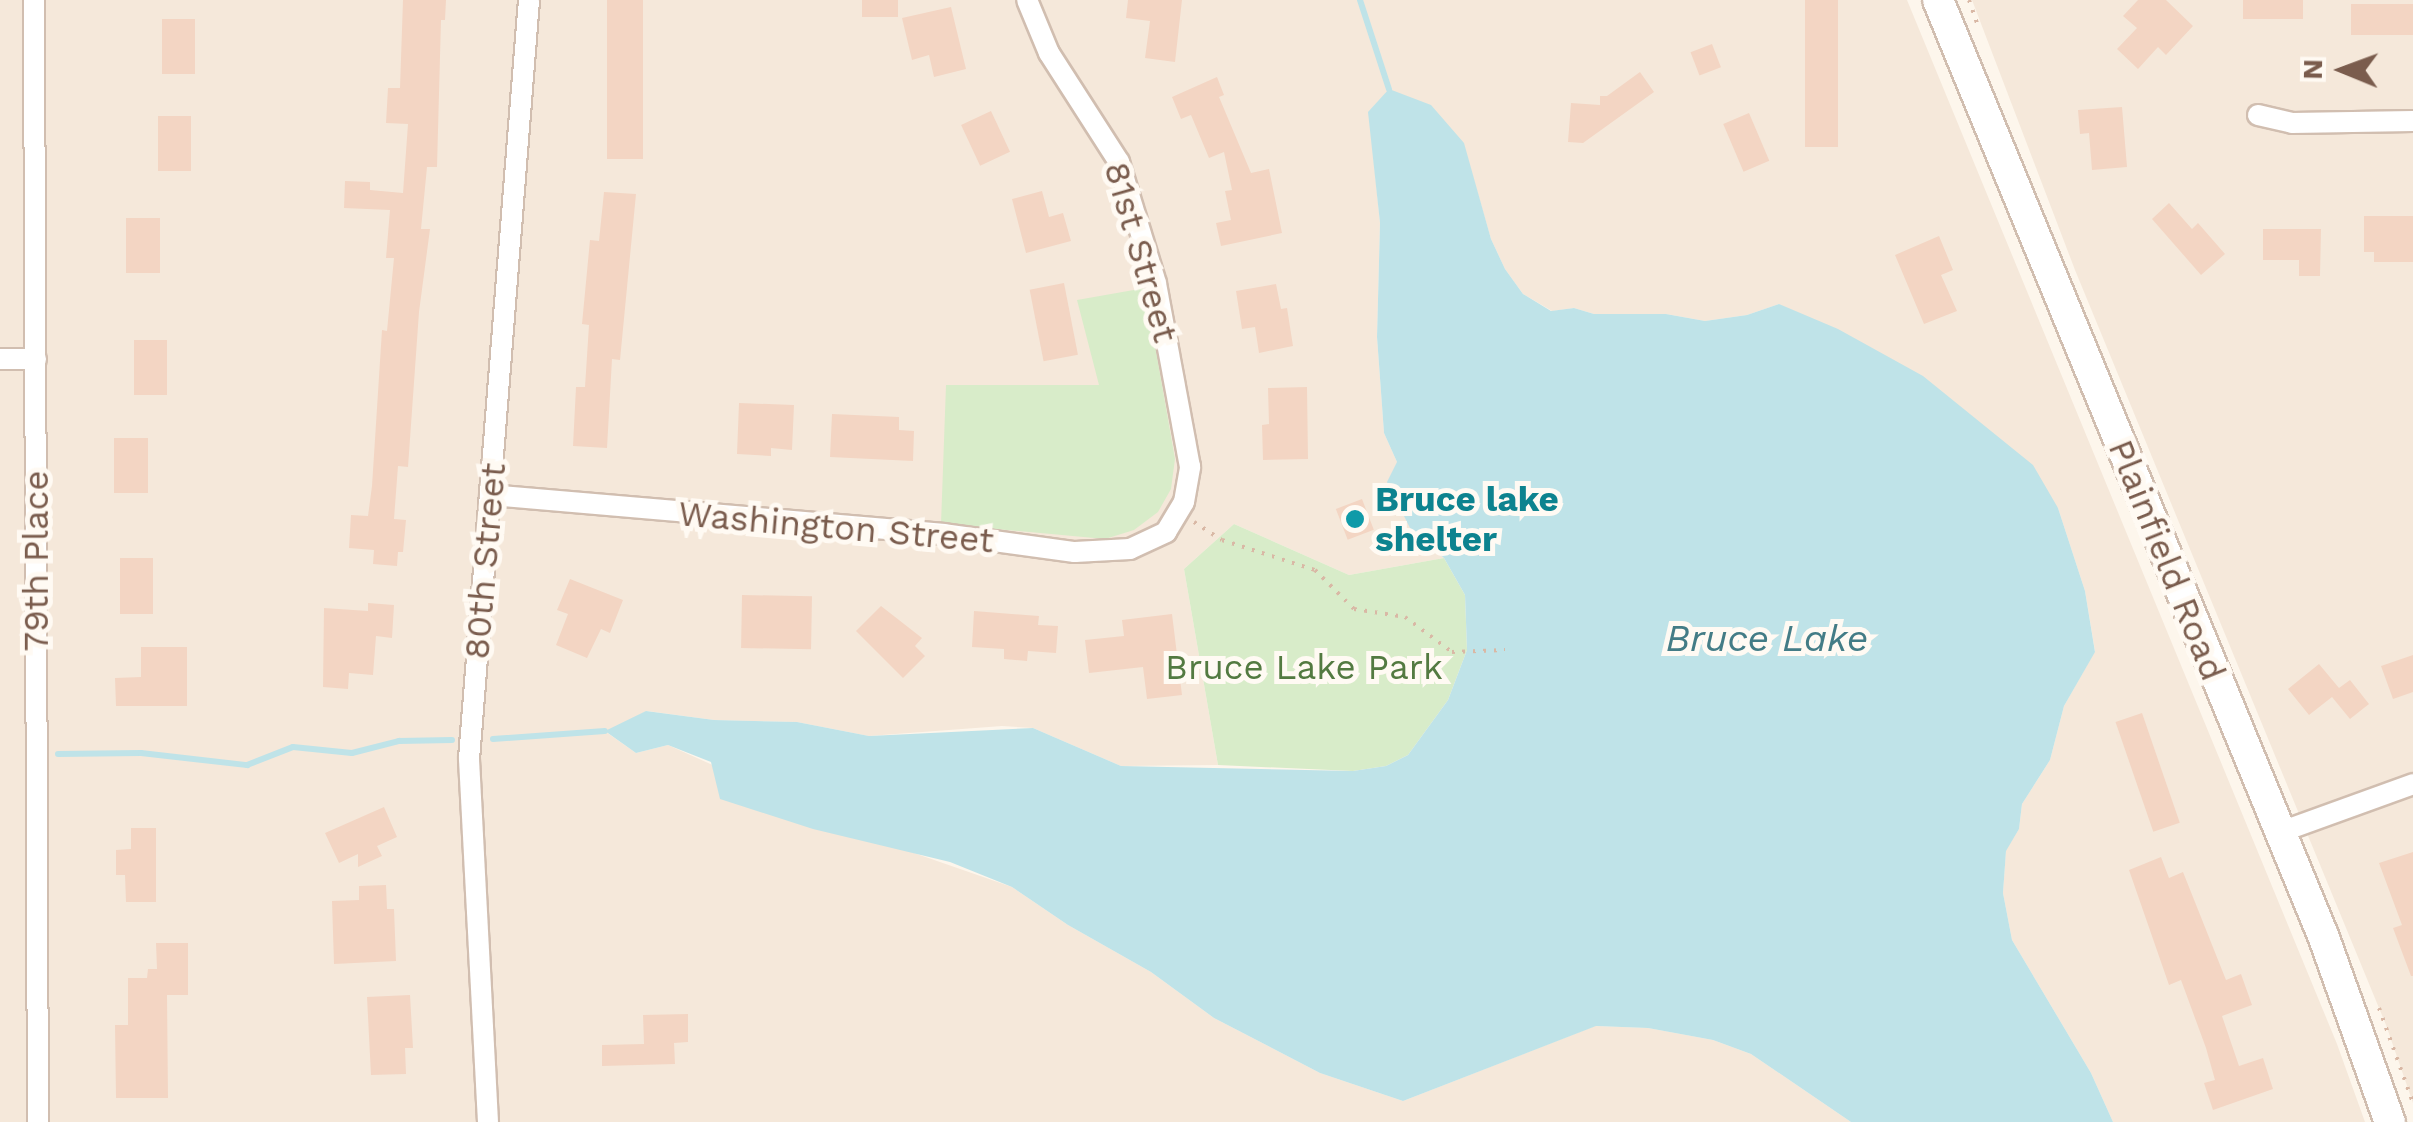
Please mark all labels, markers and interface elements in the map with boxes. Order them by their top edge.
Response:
north arrow [2293,20,2393,120]
text: N [2296,59,2329,80]
street label: 81st Street [1095,157,1187,347]
street label: Plainfield Road [2100,434,2234,686]
street label: 80th Street [455,461,515,661]
street label: 79th Place [15,470,57,652]
place label: Bruce lake shelter [1375,478,1559,560]
street label: Washington Street [677,492,995,562]
marker: Bruce lake shelter [1344,508,1366,530]
water label: Bruce Lake [1665,616,1869,662]
park label: Bruce Lake Park [1165,646,1443,688]

